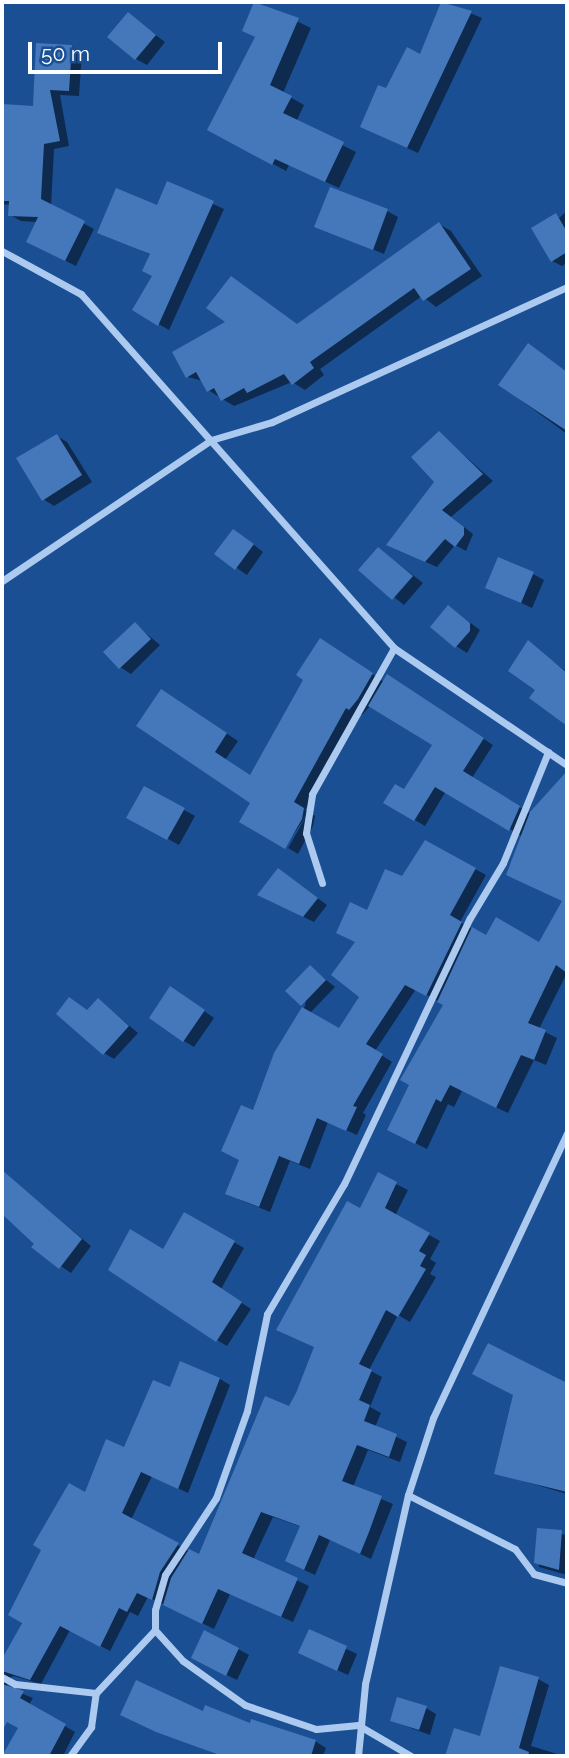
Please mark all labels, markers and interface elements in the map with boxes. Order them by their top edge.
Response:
scale bar [32,28,226,72]
text: 50 m [41,41,90,66]

